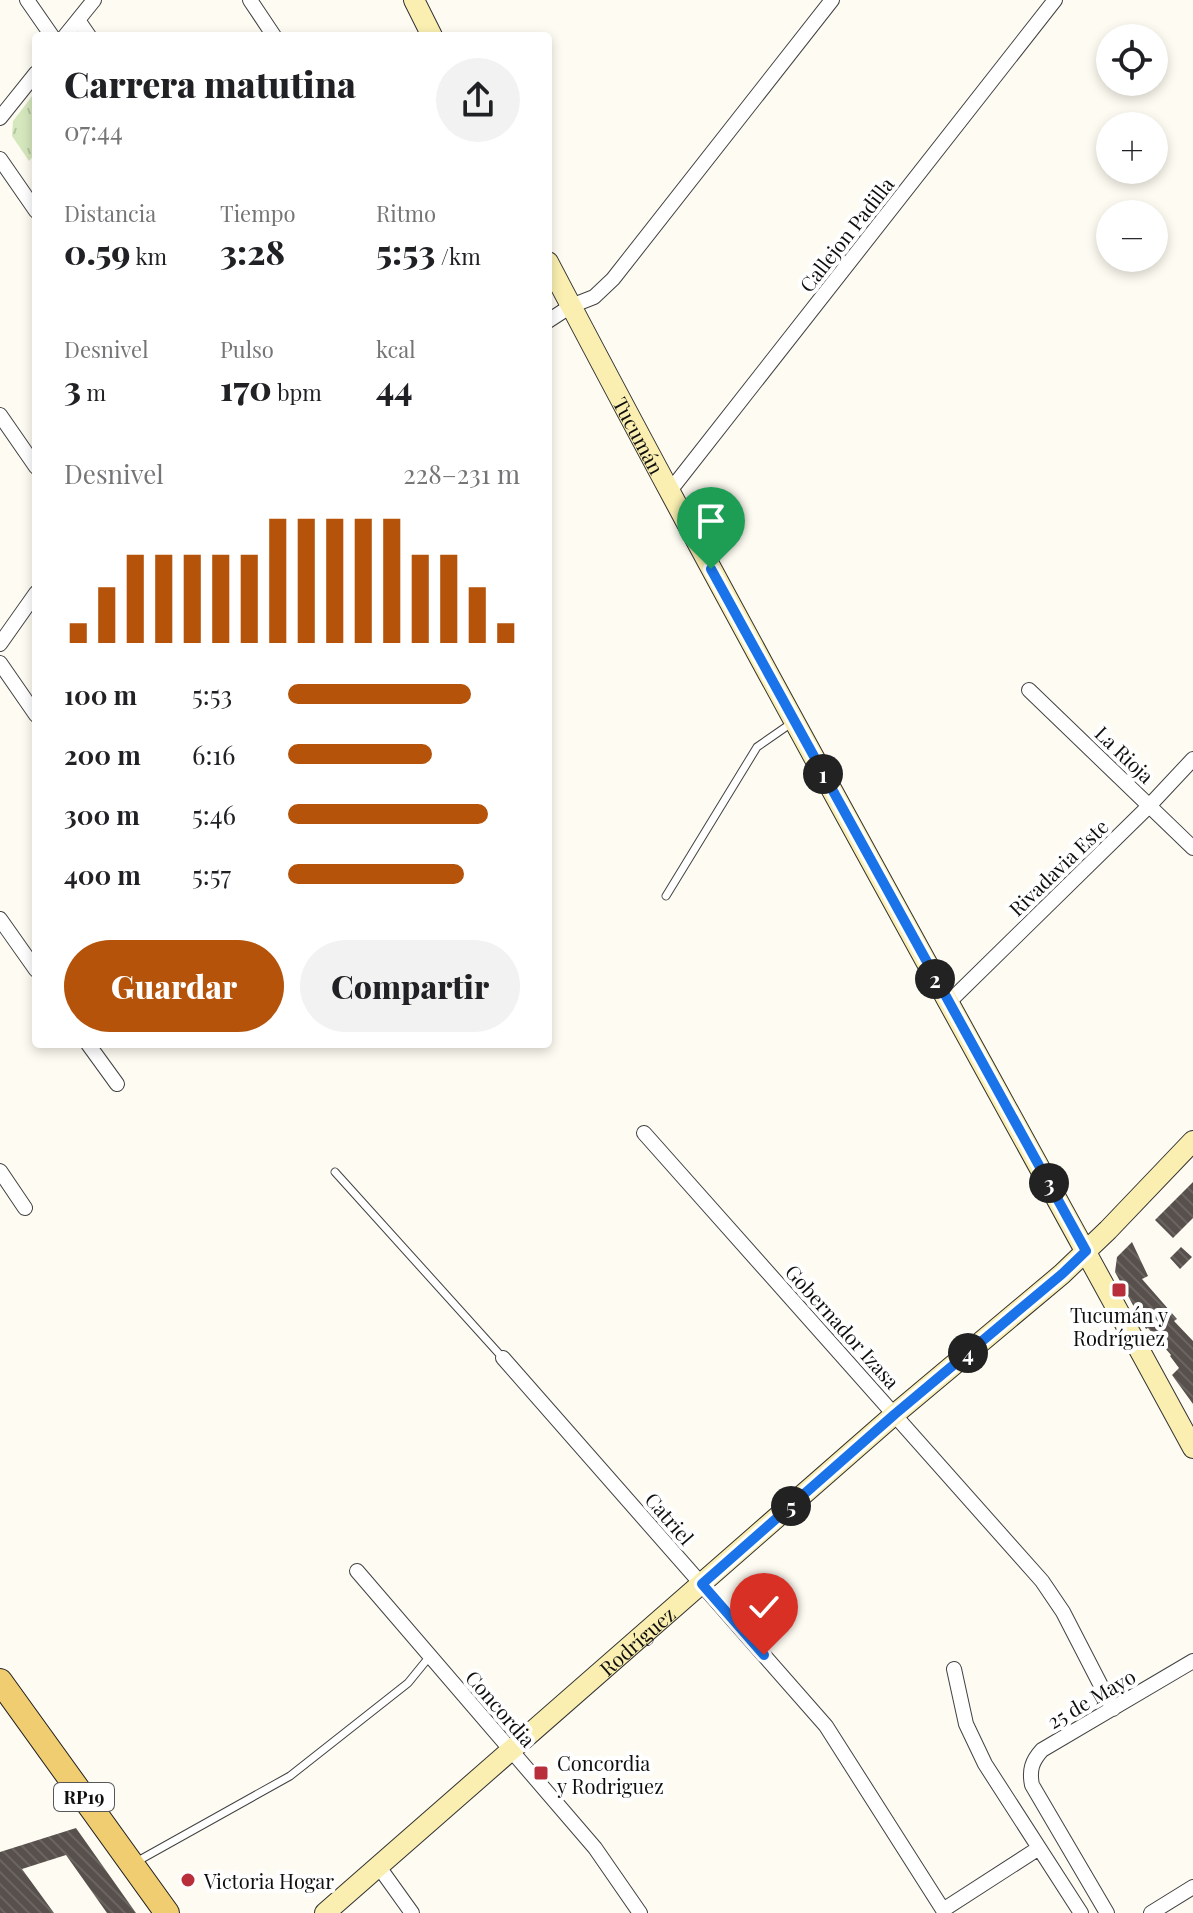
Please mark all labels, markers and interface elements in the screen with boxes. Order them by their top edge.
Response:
map controls [1096,24,1168,272]
button: locate [1096,24,1168,96]
button: share [436,58,520,142]
text: Carrera matutina [64,59,356,107]
button: + [1096,112,1168,184]
text: 07:44 [64,113,123,148]
street label: Callejon Padilla [793,171,899,297]
text: Distancia [64,198,156,228]
text: Tiempo [220,198,296,228]
text: Ritmo [376,198,436,228]
button: − [1096,200,1168,272]
text: 0.59 [64,228,131,274]
text: 3:28 [220,228,285,274]
text: 5:53 [376,228,435,274]
text: km [131,241,167,271]
text: /km [435,241,481,271]
text: Desnivel [64,334,148,364]
text: Pulso [220,334,274,364]
text: kcal [376,334,415,364]
text: 3 [64,364,81,410]
text: 170 [220,364,272,410]
text: 44 [376,364,413,410]
text: m [81,377,106,407]
text: bpm [272,377,322,407]
street label: Tucumán [608,392,671,479]
text: Desnivel [64,456,164,491]
text: 228–231 m [403,456,520,491]
pin [677,487,745,569]
icon: arrive [689,499,733,543]
text: 100 m [64,677,137,712]
text: 5:53 [192,677,232,712]
street label: La Rioja [1090,719,1160,789]
text: 200 m [64,737,141,772]
text: 6:16 [192,737,235,772]
pin: 1 [803,754,843,794]
text: 1 [819,759,827,789]
text: 300 m [64,797,140,832]
text: 5:46 [192,797,236,832]
street label: Rivadavia Este [1002,813,1114,921]
text: 400 m [64,857,141,892]
text: 5:57 [192,857,231,892]
button: Guardar [64,940,284,1032]
button: Compartir [300,940,520,1032]
pin: 2 [915,959,955,999]
text: 2 [929,964,941,994]
pin: 3 [1029,1163,1069,1203]
text: 3 [1044,1168,1054,1198]
street label: Gobernador Izasa [780,1258,906,1394]
marker: Tucumán y Rodríguez [1110,1281,1128,1299]
place label: Tucumán y Rodríguez [1070,1301,1168,1351]
pin: 4 [948,1333,988,1373]
text: 4 [962,1338,974,1368]
street label: Catriel [640,1486,701,1550]
pin: 5 [771,1486,811,1526]
text: 5 [786,1491,796,1521]
pin [730,1573,798,1655]
icon: check [742,1585,786,1629]
street label: Rodríguez [593,1600,680,1681]
street label: 25 de Mayo [1042,1662,1140,1734]
street label: Concordia [460,1664,542,1752]
place label: Concordia y Rodriguez [556,1749,664,1799]
marker: Concordia y Rodriguez [532,1764,550,1782]
road number: RP19 [54,1783,114,1811]
place label: Victoria Hogar [203,1867,334,1894]
marker: Victoria Hogar [179,1871,197,1889]

